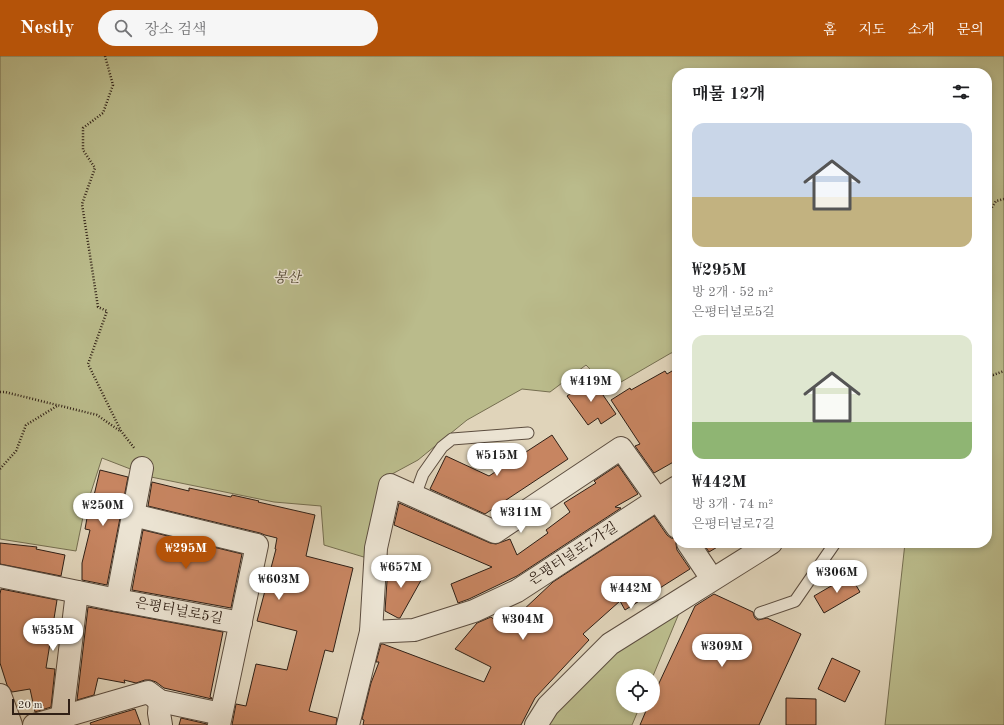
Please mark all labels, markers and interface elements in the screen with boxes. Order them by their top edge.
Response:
search box [98,10,378,46]
icon: search [112,17,134,39]
text: Nestly [20,19,74,38]
text: 장소 검색 [144,23,207,38]
text: 홈 [823,23,837,37]
text: 지도 [859,23,886,37]
text: 소개 [908,23,935,37]
text: 문의 [957,23,984,37]
icon: filters [950,81,972,103]
text: 매물 12개 [692,86,766,103]
icon: home [796,149,868,221]
text: ₩295M [692,262,747,279]
park label: 봉산 [273,270,303,285]
text: 방 2개 · 52 m² [692,286,773,299]
text: 은평터널로5길 [692,306,775,319]
icon: home [796,361,868,433]
pin: ₩419M [563,369,619,403]
text: ₩419M [570,375,612,388]
pin: ₩515M [469,443,525,477]
text: ₩515M [476,449,518,462]
text: ₩442M [692,474,747,491]
pin: ₩250M [75,493,131,527]
text: 방 3개 · 74 m² [692,498,773,511]
text: ₩250M [82,499,124,512]
pin: ₩311M [493,500,549,534]
text: ₩311M [500,506,542,519]
text: 은평터널로7길 [692,518,775,531]
street label: 은평터널로7가길 [526,519,620,588]
pin: ₩295M [158,536,214,570]
text: ₩295M [165,542,207,555]
pin: ₩657M [373,555,429,589]
pin: ₩306M [809,560,865,594]
text: ₩657M [380,561,422,574]
text: ₩306M [816,566,858,579]
pin: ₩603M [251,567,307,601]
text: ₩603M [258,573,300,586]
pin: ₩442M [603,576,659,610]
text: ₩442M [610,582,652,595]
street label: 은평터널로5길 [134,595,224,626]
pin: ₩304M [495,607,551,641]
text: ₩304M [502,613,544,626]
pin: ₩535M [25,618,81,652]
text: ₩535M [32,624,74,637]
pin: ₩309M [694,634,750,668]
text: ₩309M [701,640,743,653]
map controls [616,669,660,713]
button: locate [616,669,660,713]
scale bar [12,697,70,716]
text: 20 m [18,700,43,711]

